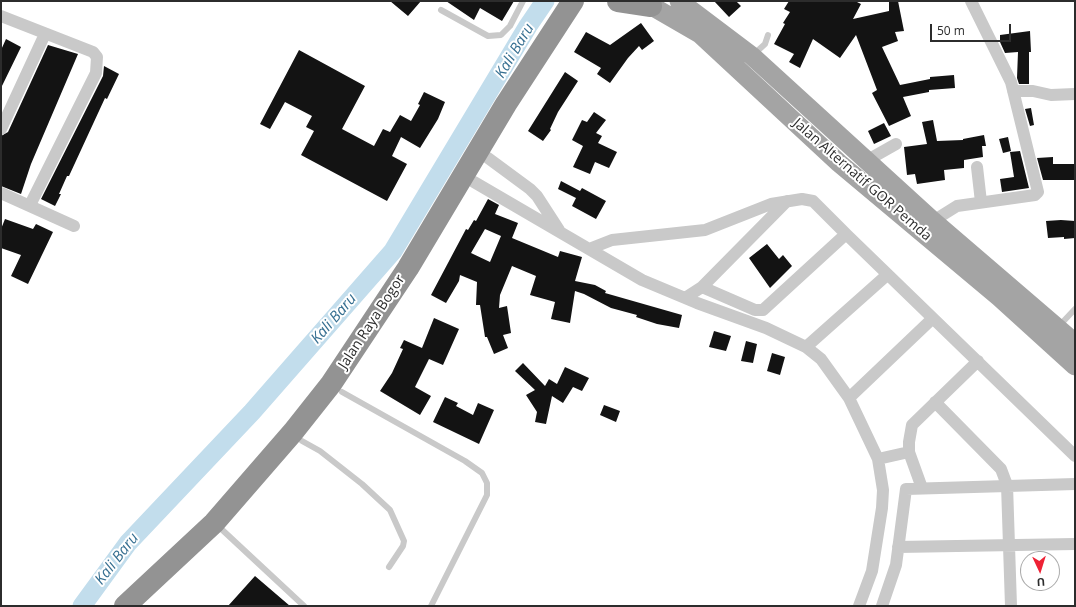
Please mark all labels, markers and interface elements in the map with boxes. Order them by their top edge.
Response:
scale bar [932,16,1013,42]
water label: Kali Baru [492,20,538,82]
text: 50 m [937,22,965,39]
street label: Jalan Alternatif GOR Pemda [789,115,935,245]
street label: Jalan Raya Bogor [335,272,409,372]
water label: Kali Baru [307,290,361,348]
water label: Kali Baru [91,530,143,588]
north arrow [1020,551,1060,591]
text: U [1036,575,1045,590]

